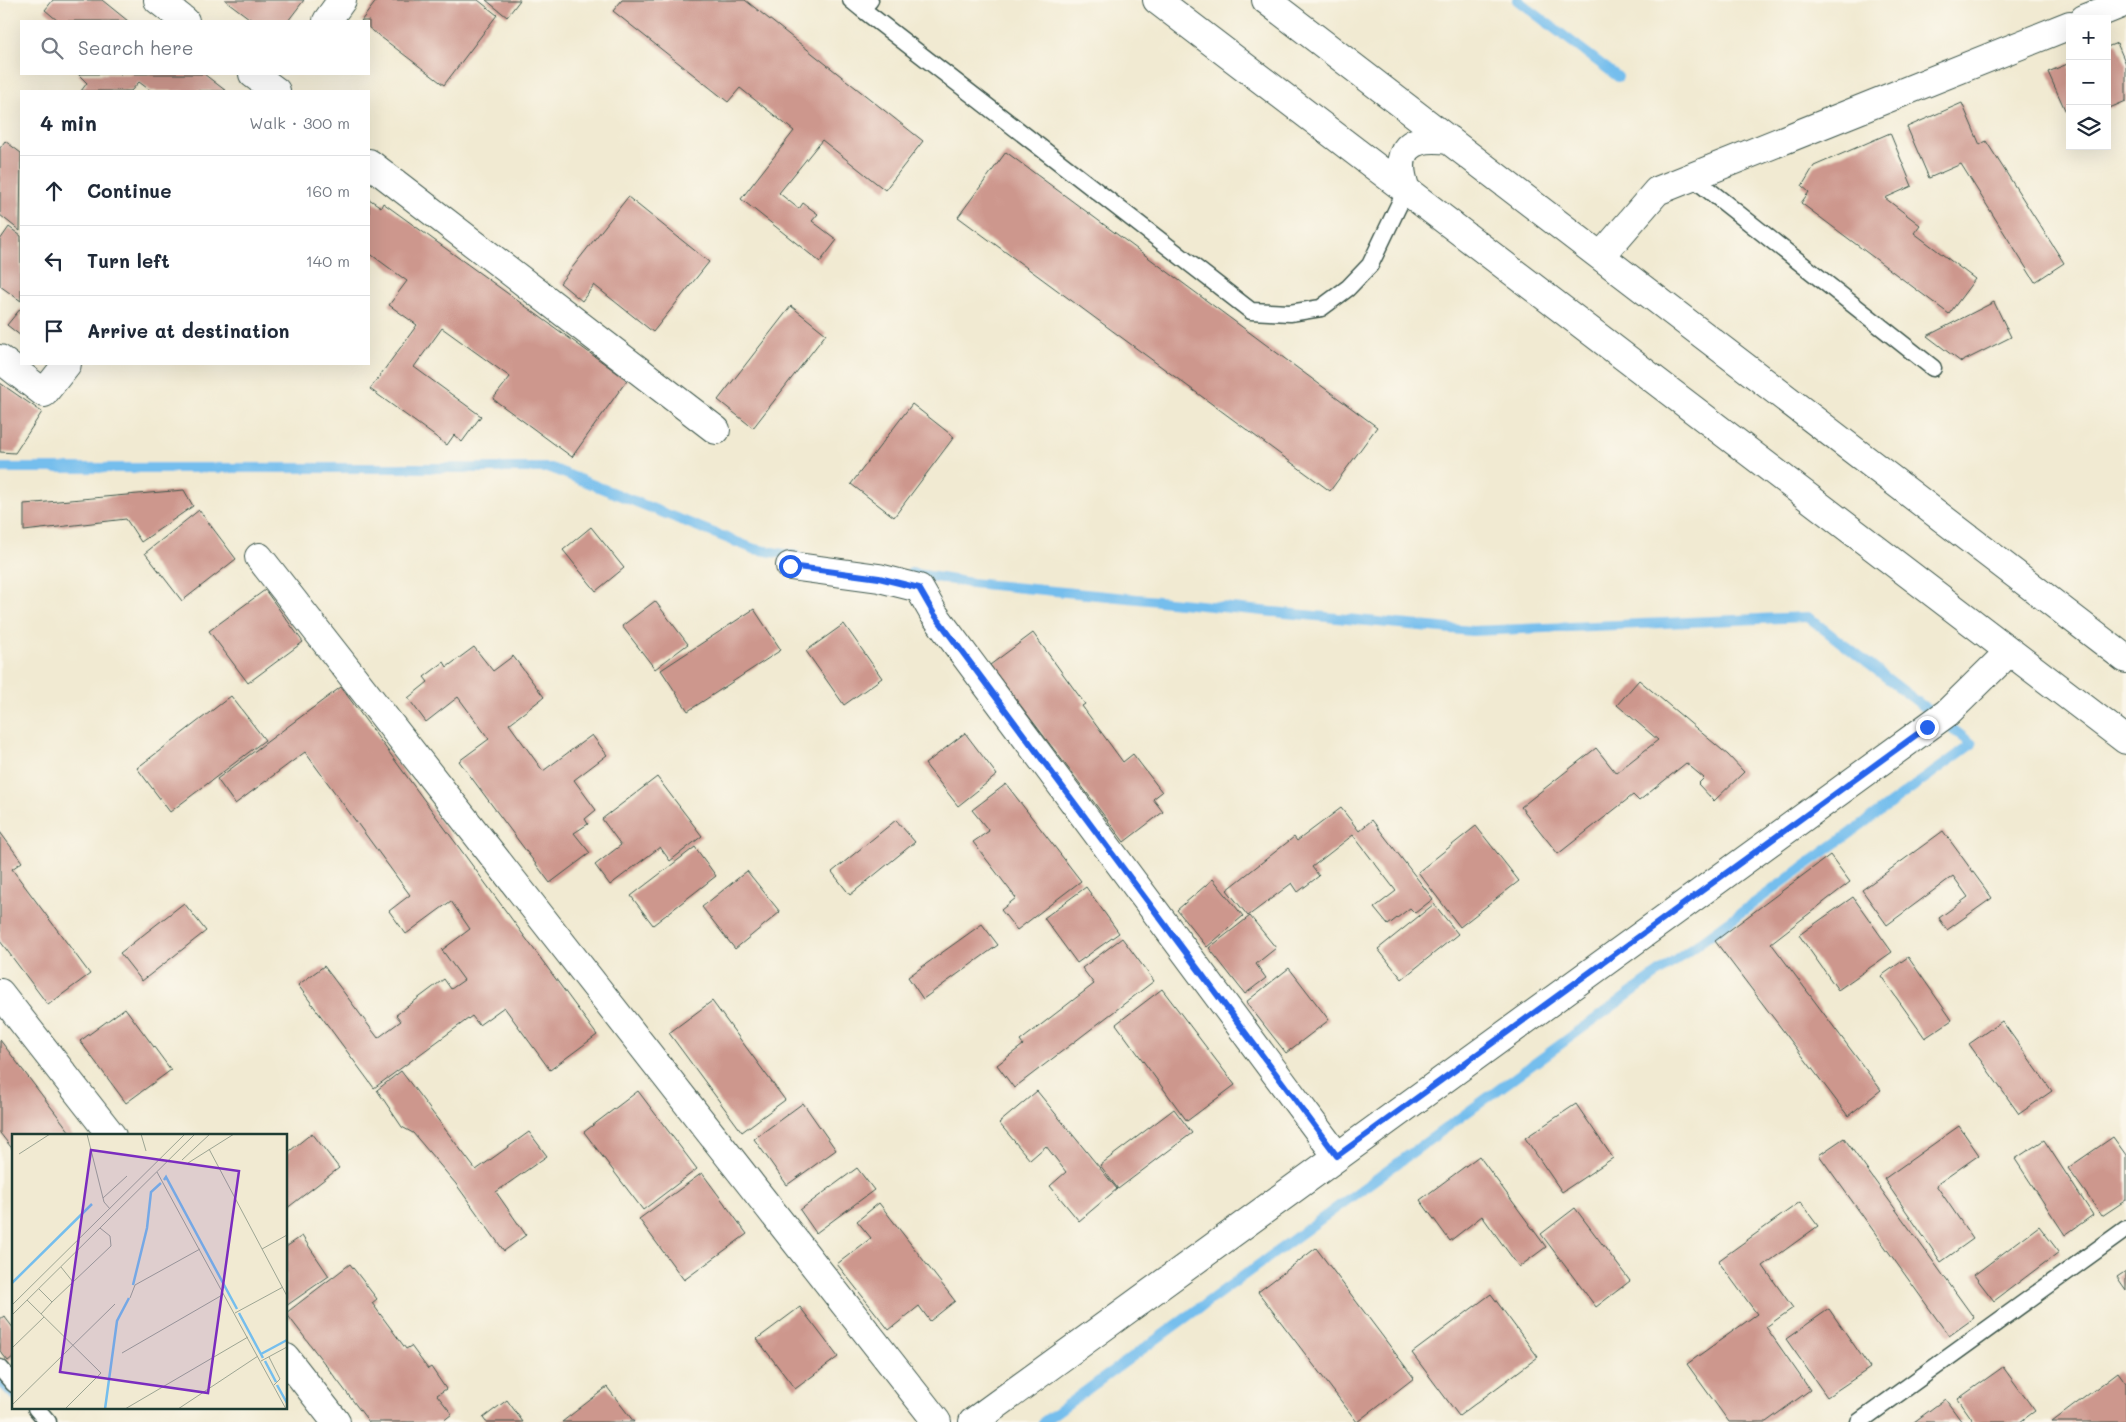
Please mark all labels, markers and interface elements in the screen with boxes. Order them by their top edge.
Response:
map controls [2066,15,2111,150]
button: + [2066,15,2111,60]
search box [20,20,370,75]
icon: search [38,34,66,62]
text: Search here [78,35,194,60]
button: − [2066,60,2111,105]
button: layers [2066,105,2111,150]
text: 4 min [40,109,97,136]
text: Walk · 300 m [249,112,350,133]
icon: ahead [40,177,68,205]
text: Continue [87,178,172,203]
text: 160 m [305,180,350,201]
icon: left [40,247,68,275]
text: Turn left [87,248,170,273]
text: 140 m [306,250,350,271]
icon: arrive [40,317,68,345]
text: Arrive at destination [87,318,290,343]
route start [779,555,802,578]
route end [1916,716,1939,739]
inset map [12,1134,288,1410]

